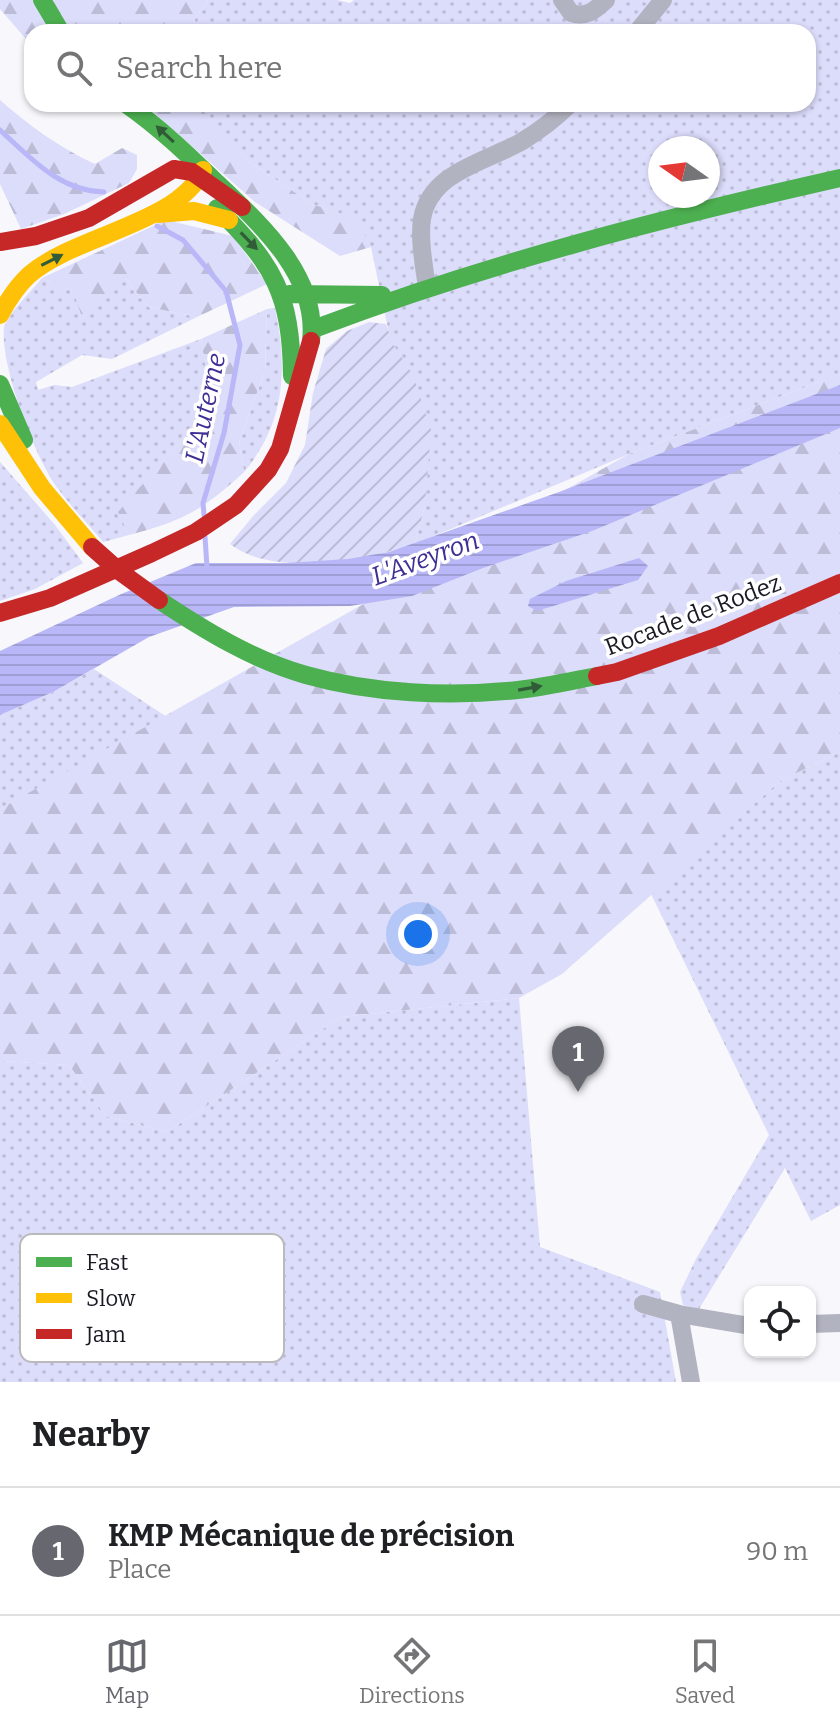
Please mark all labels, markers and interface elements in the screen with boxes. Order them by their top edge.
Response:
search box [24,24,816,112]
icon: search [52,46,96,90]
text: Search here [116,50,283,86]
one-way arrow [156,125,175,143]
north arrow [648,136,720,208]
one-way arrow [240,231,258,250]
one-way arrow [41,253,64,267]
water label: L'Auterne [179,351,232,466]
water label: L'Aveyron [367,525,483,592]
street label: Rocade de Rodez [601,569,785,661]
one-way arrow [518,681,543,693]
your location [398,914,438,954]
pin: 1 [552,1026,604,1092]
legend [20,1234,284,1362]
text: Fast [86,1249,128,1276]
text: Slow [86,1285,136,1312]
map controls [744,1286,816,1358]
button: locate [744,1286,816,1358]
text: Jam [85,1321,126,1348]
text: Nearby [32,1414,150,1455]
text: KMP Mécanique de précision [108,1518,514,1554]
text: 1 [52,1536,64,1567]
text: 90 m [746,1536,808,1567]
text: Place [108,1554,172,1585]
tab: Map [105,1634,149,1709]
tab: Directions [359,1634,465,1709]
tab: Saved [675,1634,735,1709]

